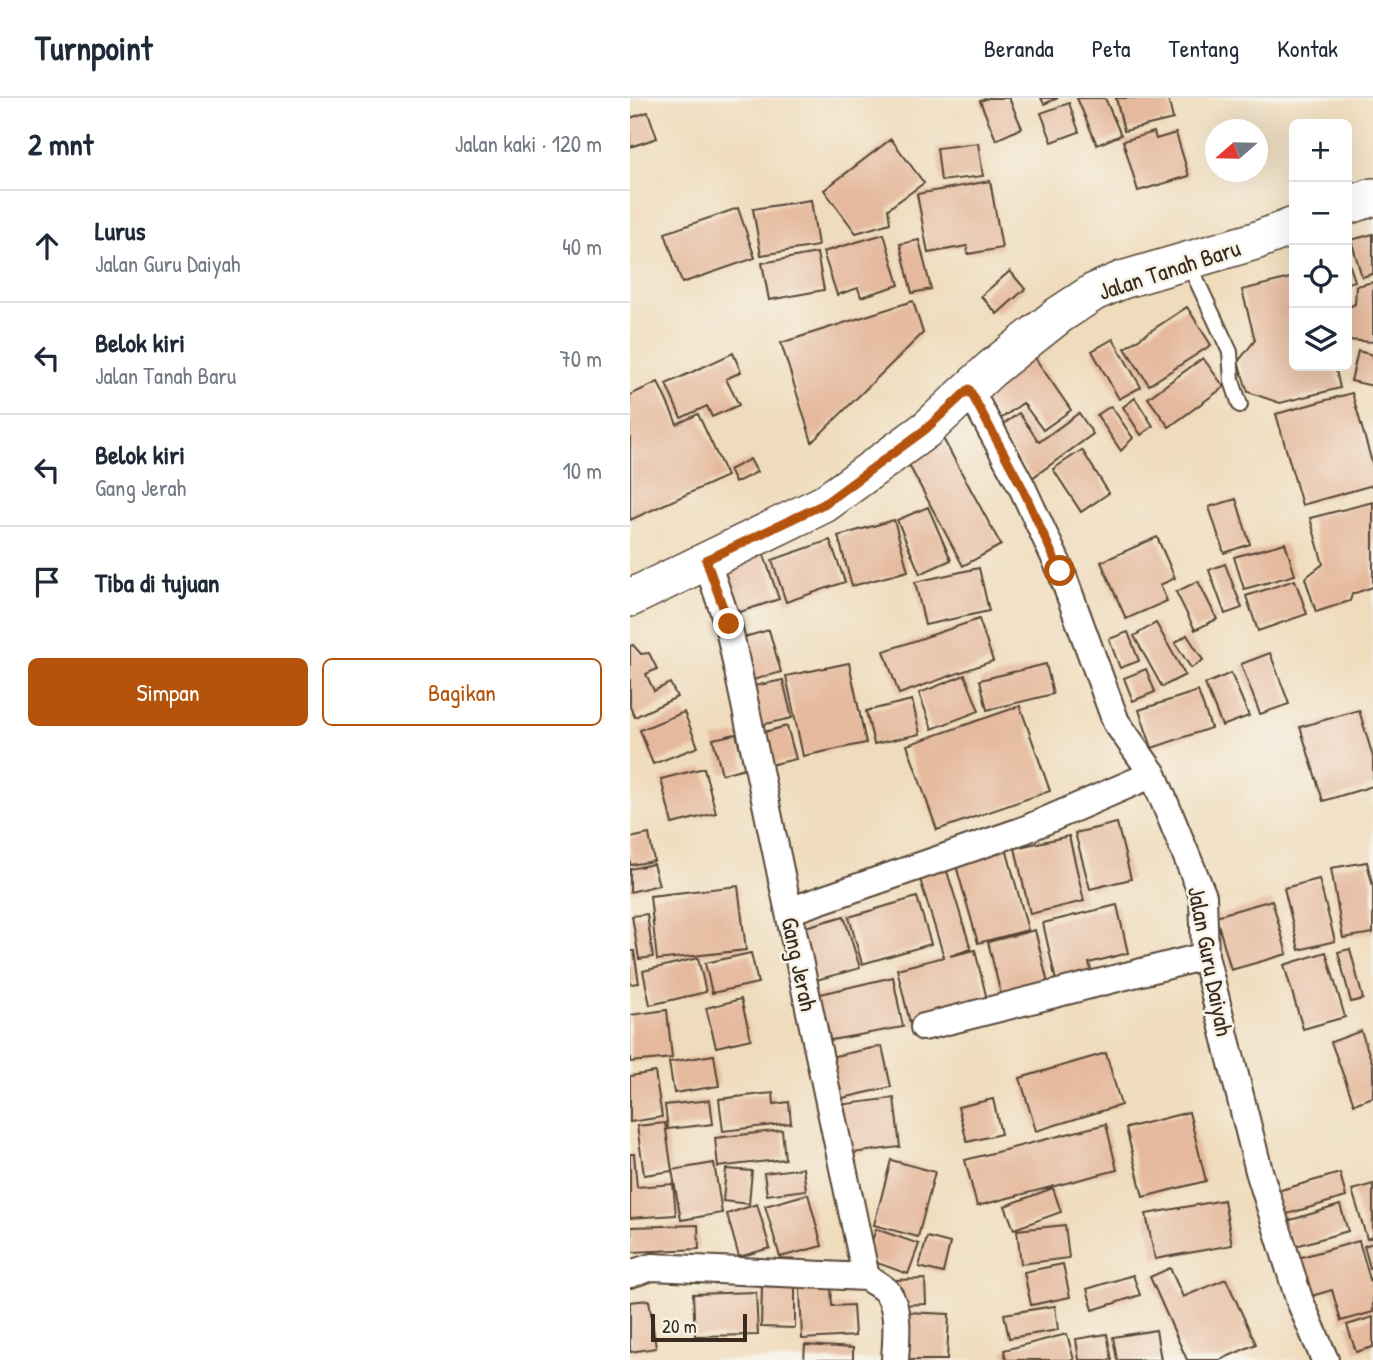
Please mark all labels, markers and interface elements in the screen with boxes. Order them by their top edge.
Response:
text: Turnpoint [35,26,152,70]
text: Beranda [984,32,1054,64]
text: Peta [1092,32,1130,64]
text: Tentang [1168,32,1239,64]
text: Kontak [1277,32,1338,64]
north arrow [1205,119,1268,182]
map controls [1289,119,1352,371]
button: + [1289,119,1352,182]
text: 2 mnt [28,124,93,164]
text: Jalan kaki · 120 m [455,128,602,159]
button: − [1289,182,1352,245]
text: Lurus [95,213,146,248]
icon: ahead [28,227,66,265]
text: 40 m [562,231,602,262]
street label: Jalan Tanah Baru [1094,231,1244,307]
button: locate [1289,245,1352,308]
text: Jalan Guru Daiyah [95,248,240,279]
button: layers [1289,308,1352,371]
text: Belok kiri [95,325,185,360]
icon: left [28,339,66,377]
text: 70 m [559,343,602,374]
text: Jalan Tanah Baru [95,360,236,391]
text: Belok kiri [95,437,185,472]
icon: left [28,451,66,489]
text: 10 m [562,455,602,486]
text: Gang Jerah [95,472,186,503]
route start [1044,555,1075,586]
icon: arrive [28,563,66,601]
text: Tiba di tujuan [95,565,220,600]
route end [713,608,744,639]
button: Simpan [28,658,308,726]
button: Bagikan [322,658,602,726]
street label: Jalan Guru Daiyah [1181,883,1241,1039]
street label: Gang Jerah [774,914,826,1014]
scale bar [651,1311,747,1343]
text: 20 m [662,1313,697,1339]

